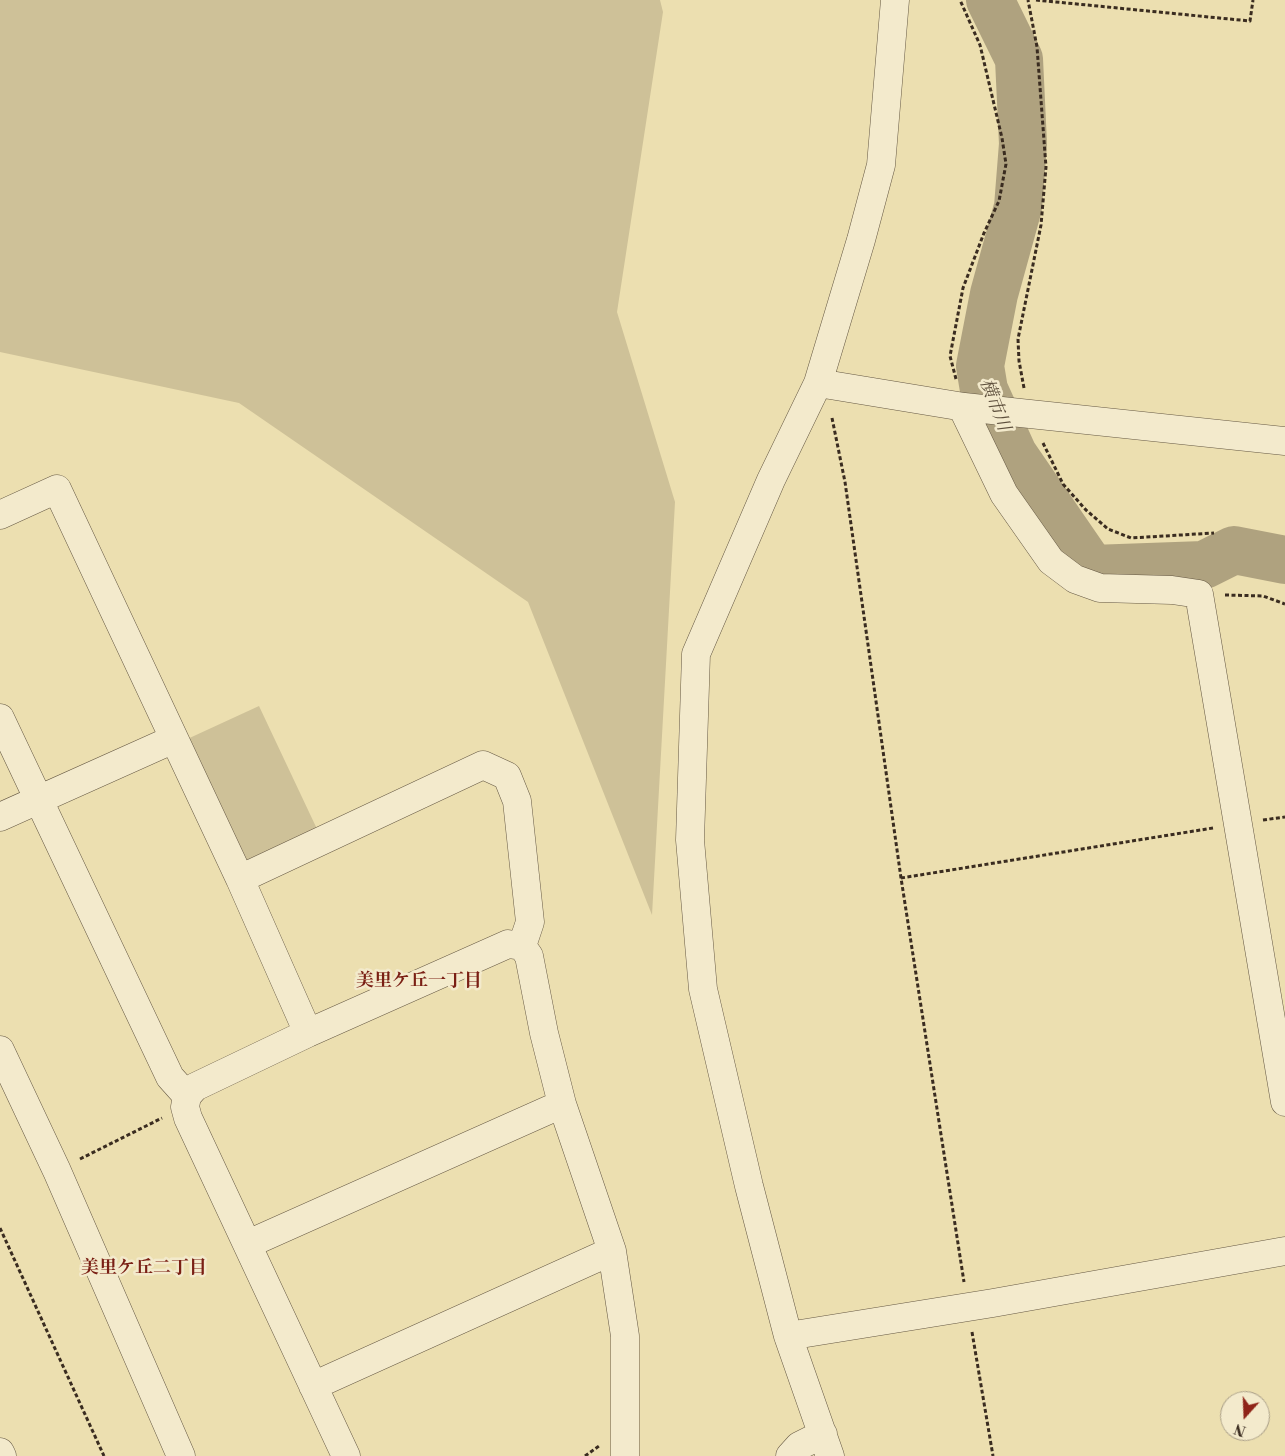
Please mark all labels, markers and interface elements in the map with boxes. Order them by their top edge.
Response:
water label: 横市川 [974,376,1014,434]
district label: 美里ケ丘一丁目 [356,971,482,993]
district label: 美里ケ丘二丁目 [81,1258,207,1280]
north arrow [1220,1391,1270,1441]
text: N [1232,1419,1249,1440]

